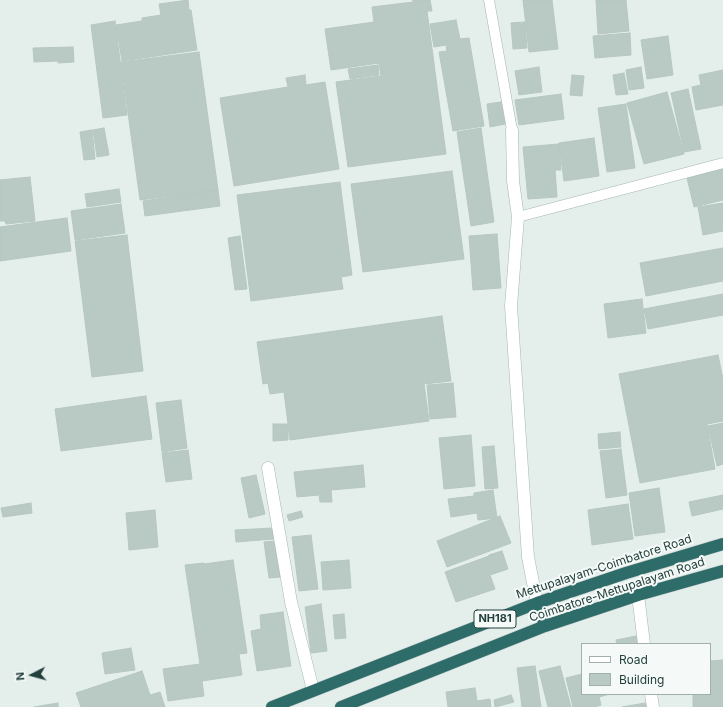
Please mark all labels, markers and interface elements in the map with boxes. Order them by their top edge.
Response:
street label: Mettupalayam-Coimbatore Road [514,532,694,602]
street label: Coimbatore-Mettupalayam Road [527,555,707,625]
road number: NH181 [474,610,516,628]
legend [581,643,711,695]
text: Road [619,652,648,667]
north arrow [12,655,52,695]
text: N [13,671,27,681]
text: Building [619,672,664,687]

